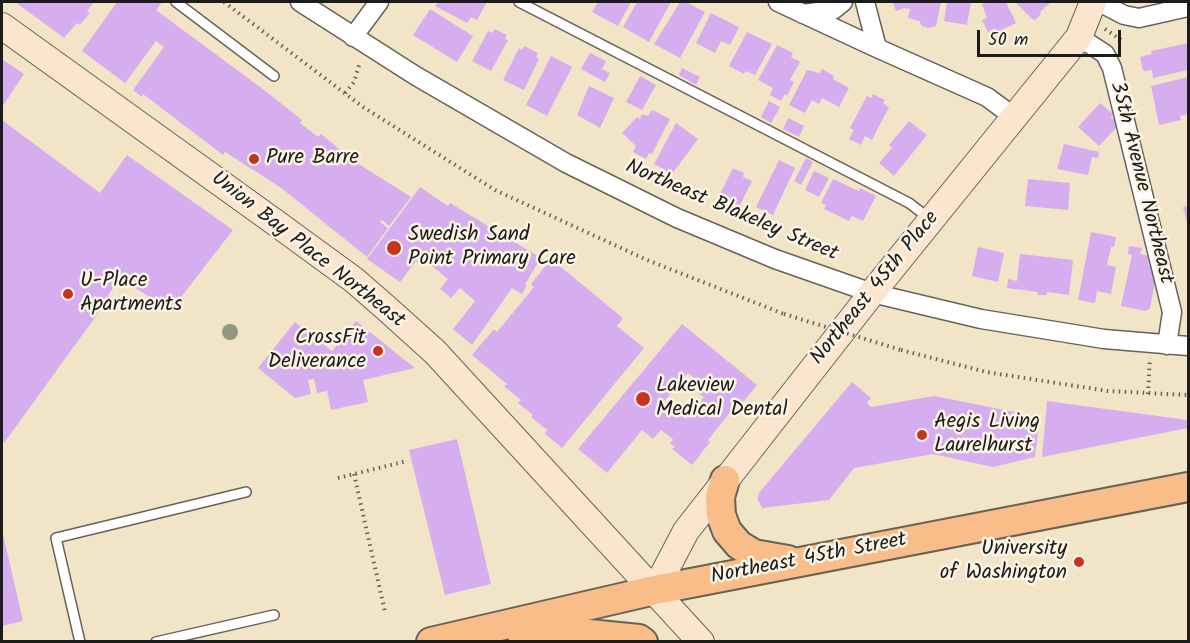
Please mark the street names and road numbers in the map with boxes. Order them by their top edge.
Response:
street label: 35th Avenue Northeast [1103,79,1177,287]
street label: Northeast Blakeley Street [621,156,841,268]
street label: Union Bay Place Northeast [205,167,409,335]
street label: Northeast 45th Place [806,207,946,371]
street label: Northeast 45th Street [709,529,909,591]

